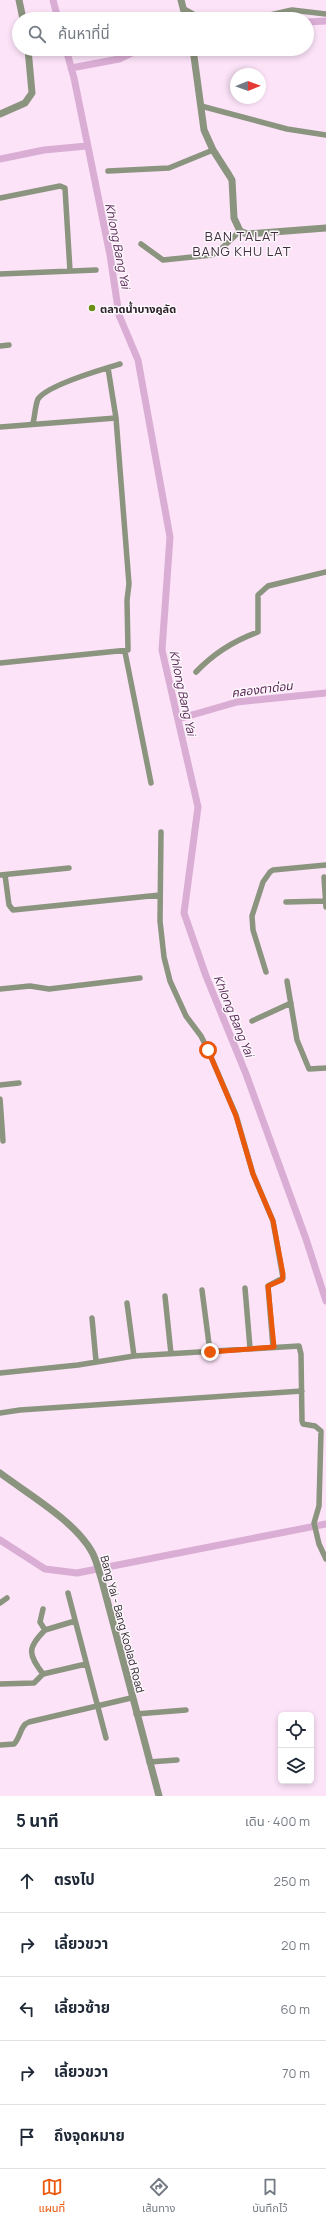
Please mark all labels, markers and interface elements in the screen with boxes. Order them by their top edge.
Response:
search box [12,12,314,56]
icon: search [26,23,48,45]
text: ค้นหาที่นี่ [58,23,110,44]
north arrow [230,68,266,104]
water label: Khlong Bang Yai [101,202,135,292]
district label: BAN TALAT BANG KHU LAT [192,227,292,260]
place label: ตลาดน้ำบางคูลัด [100,301,176,316]
marker: ตลาดน้ำบางคูลัด [87,303,97,313]
water label: Khlong Bang Yai [166,649,201,739]
water label: คลองตาด่อน [230,677,294,701]
water label: Khlong Bang Yai [210,973,259,1061]
route start [199,1041,217,1059]
route end [201,1343,219,1361]
street label: Bang Yai - Bang Koolad Road [97,1554,149,1694]
map controls [278,1712,314,1784]
button: locate [278,1712,314,1748]
button: layers [278,1748,314,1784]
text: 5 นาที [16,1809,59,1832]
text: เดิน · 400 m [245,1812,310,1830]
text: ตรงไป [54,1869,95,1890]
icon: ahead [16,1870,38,1892]
text: 250 m [274,1872,310,1890]
text: เลี้ยวขวา [54,1933,108,1954]
icon: right [16,1934,38,1956]
text: 20 m [281,1936,310,1954]
text: เลี้ยวซ้าย [54,1997,110,2018]
icon: left [16,1998,38,2020]
text: 60 m [280,2000,310,2018]
text: เลี้ยวขวา [54,2061,108,2082]
icon: right [16,2062,38,2084]
text: 70 m [282,2064,310,2082]
text: ถึงจุดหมาย [54,2125,125,2146]
icon: arrive [16,2126,38,2148]
tab: แผนที่ [38,2176,65,2217]
tab: เส้นทาง [142,2176,175,2217]
tab: บันทึกไว้ [252,2176,288,2217]

